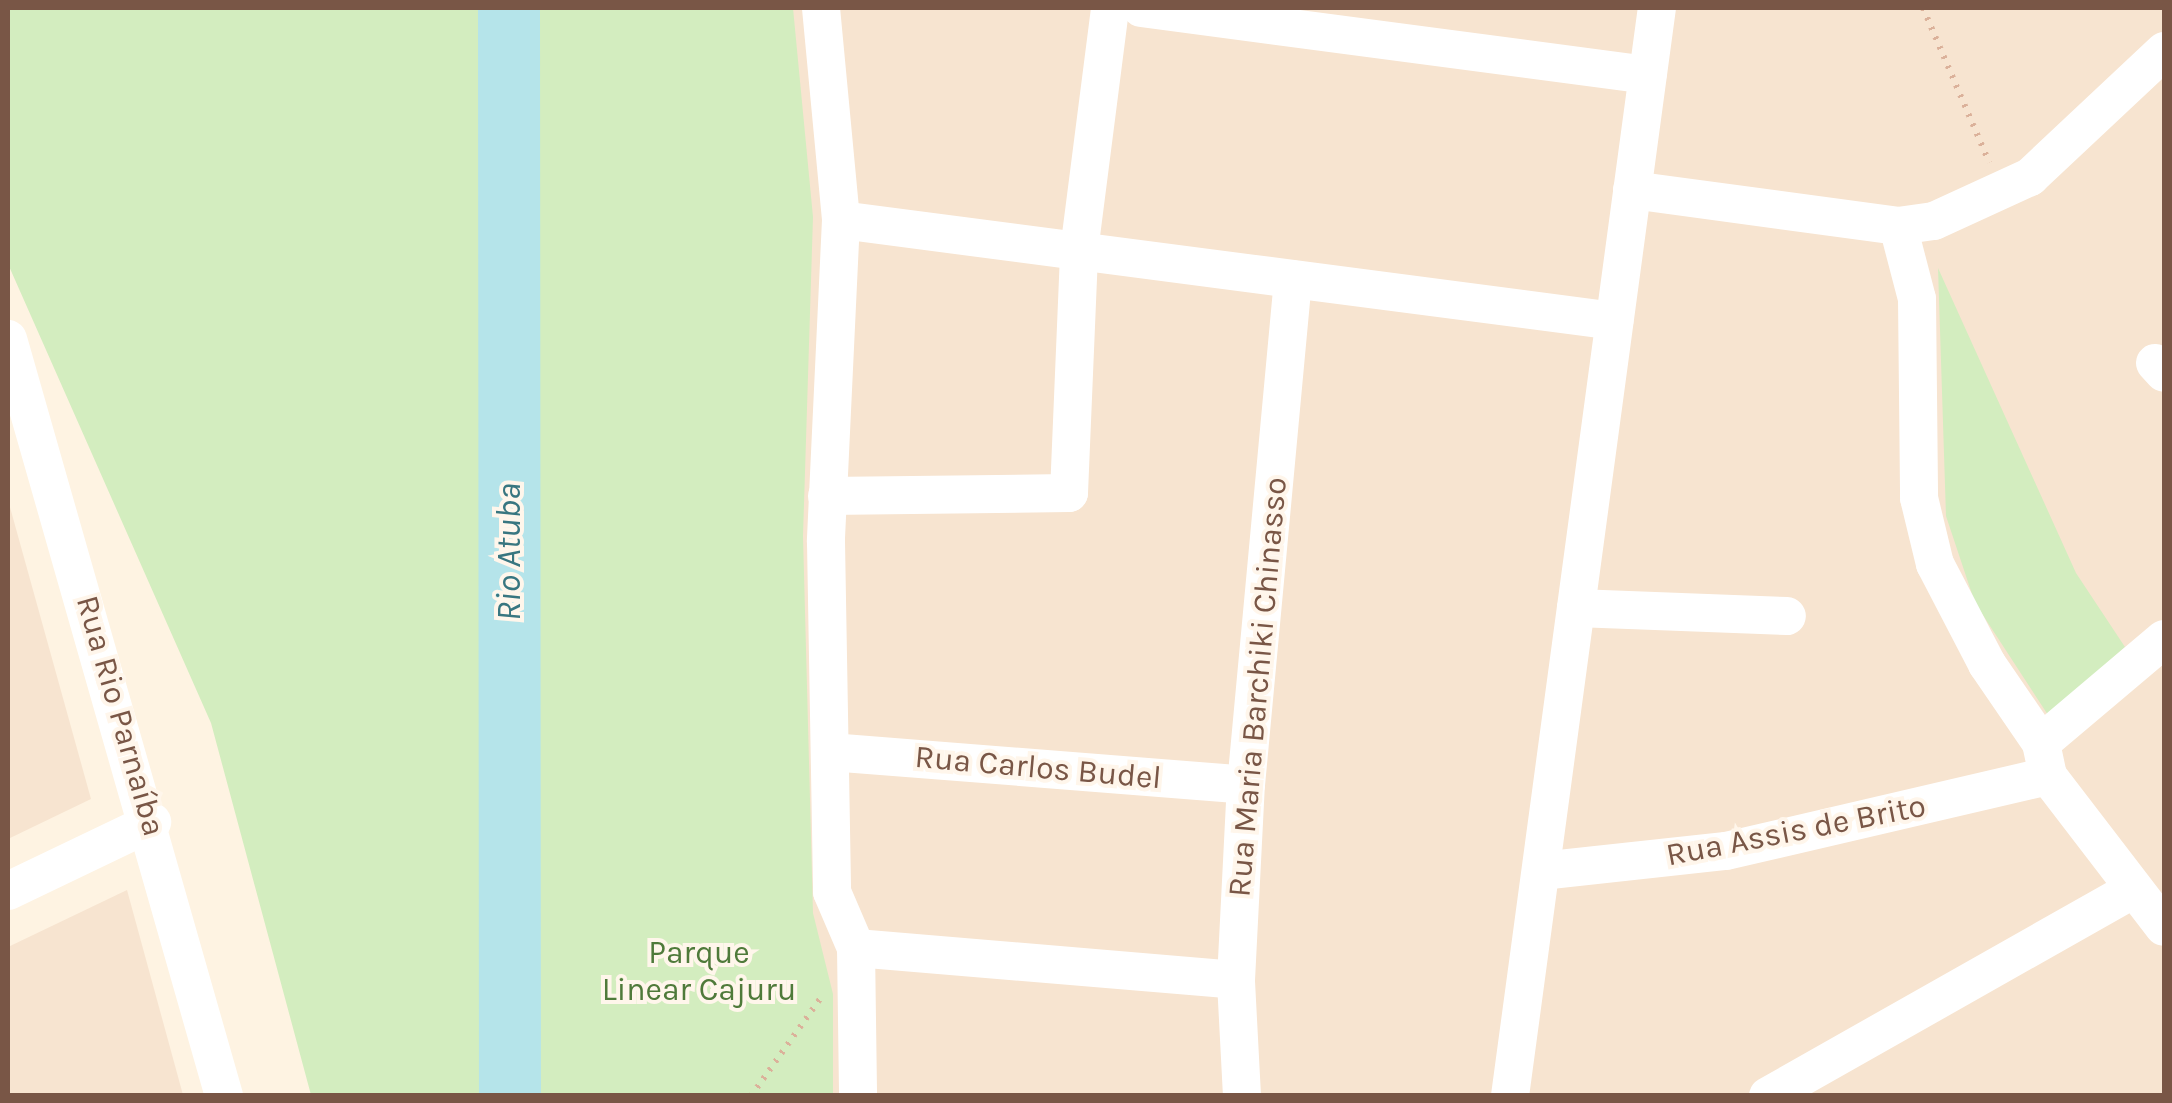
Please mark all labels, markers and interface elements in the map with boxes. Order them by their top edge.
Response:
street label: Rua Maria Barchiki Chinasso [1221,475,1295,899]
water label: Rio Atuba [488,483,530,621]
street label: Rua Rio Parnaíba [67,591,173,841]
street label: Rua Carlos Budel [913,738,1163,798]
street label: Rua Assis de Brito [1663,787,1929,875]
park label: Parque Linear Cajuru [602,935,796,1010]

